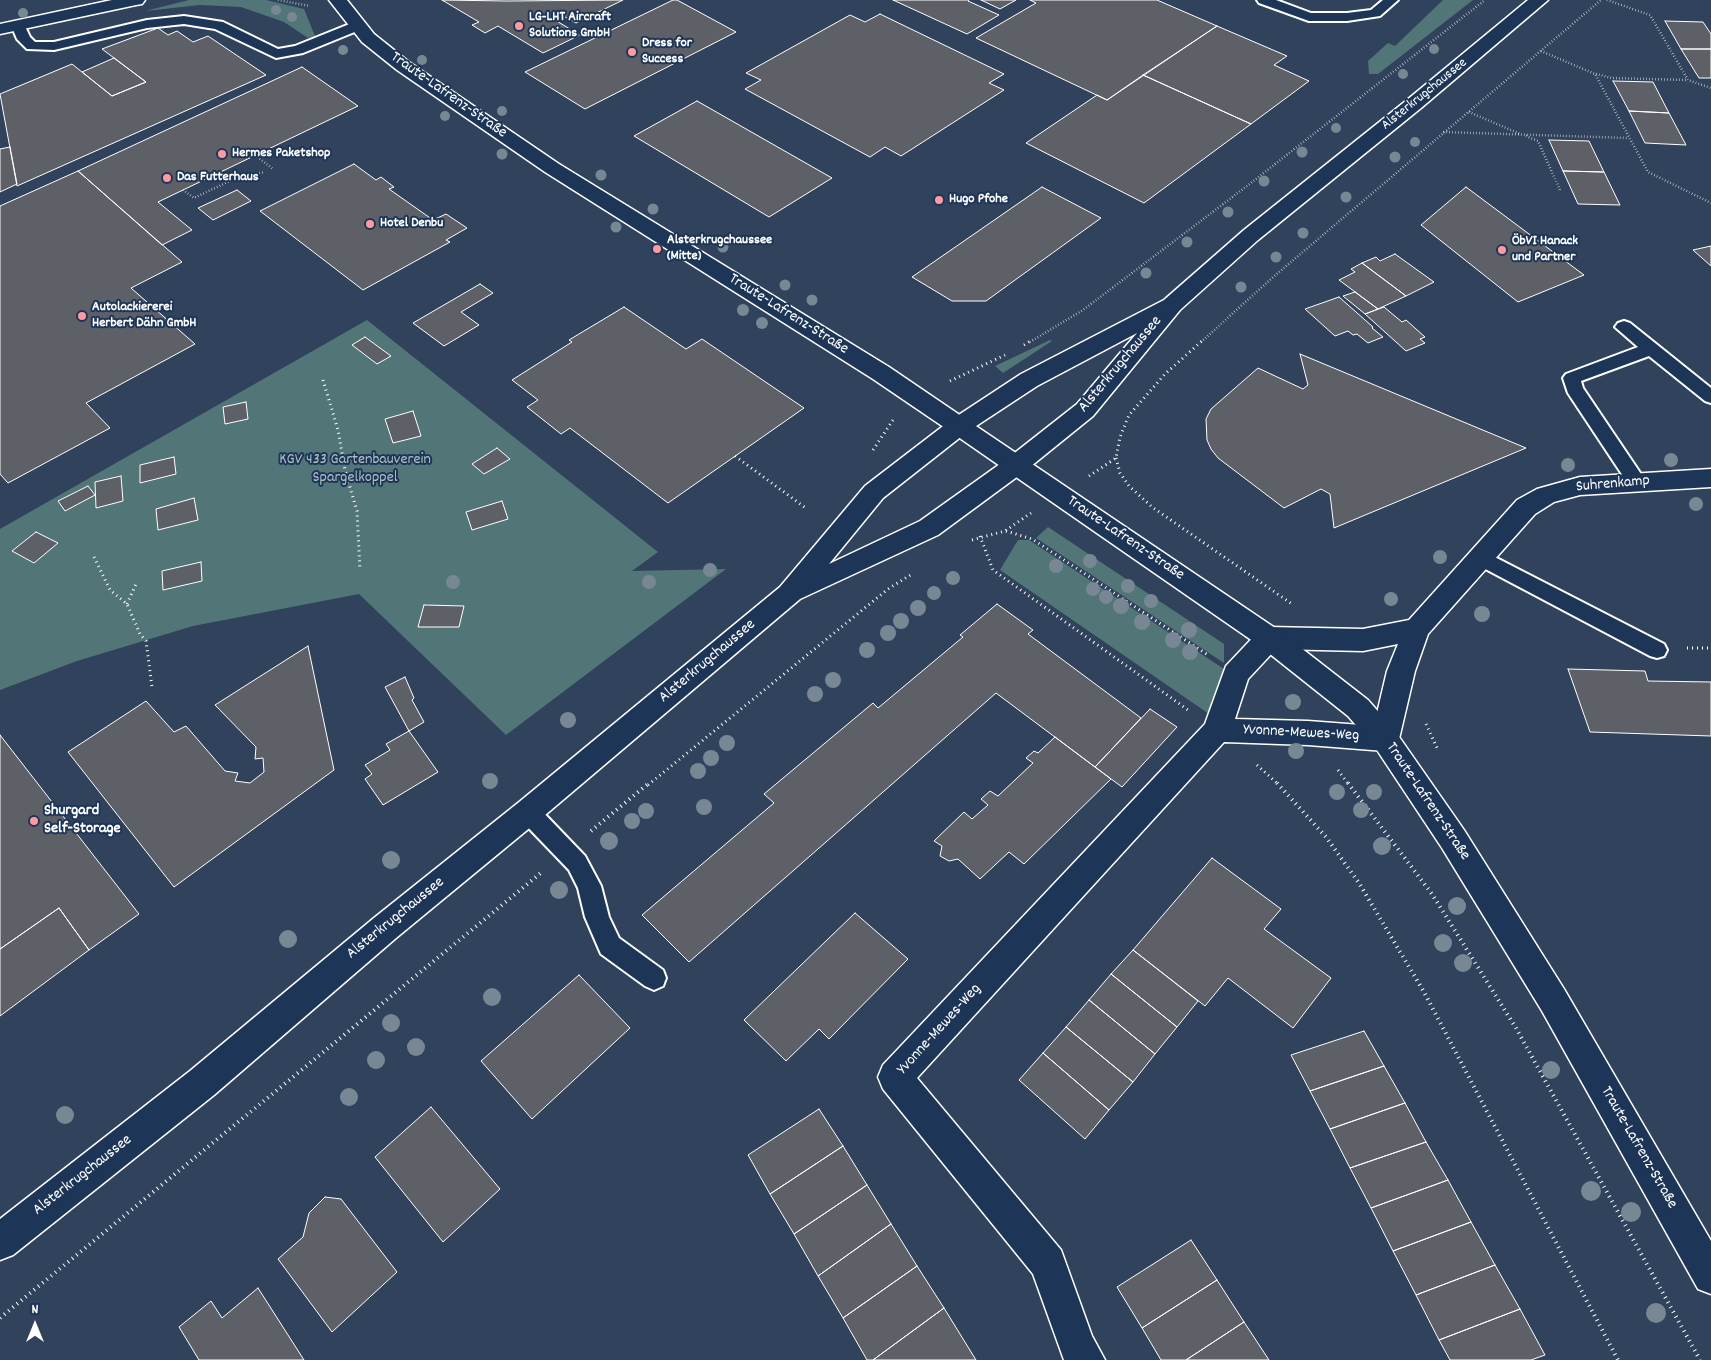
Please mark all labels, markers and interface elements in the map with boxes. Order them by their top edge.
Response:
place label: LG-LHT Aircraft Solutions GmbH [529,10,611,42]
marker: LG-LHT Aircraft Solutions GmbH [513,20,525,32]
place label: Dress for Success [642,36,692,68]
marker: Dress for Success [626,46,638,58]
street label: Traute-Lafrenz-Straße [386,49,510,143]
street label: Alsterkrugchaussee [1379,55,1471,135]
place label: Hermes Paketshop [232,146,330,162]
marker: Hermes Paketshop [216,148,228,160]
place label: Das Futterhaus [177,170,259,186]
marker: Das Futterhaus [161,172,173,184]
place label: Hugo Pfohe [949,192,1008,208]
marker: Hugo Pfohe [933,194,945,206]
place label: Hotel Denbu [380,216,443,232]
marker: Hotel Denbu [364,218,376,230]
place label: Alsterkrugchaussee (Mitte) [667,233,772,266]
place label: ÖbVI Hanack und Partner [1512,234,1578,266]
marker: Alsterkrugchaussee (Mitte) [651,243,663,255]
marker: ÖbVI Hanack und Partner [1496,244,1508,256]
street label: Traute-Lafrenz-Straße [724,270,852,360]
place label: Autolackiererei Herbert Dähn GmbH [92,300,197,332]
marker: Autolackiererei Herbert Dähn GmbH [76,310,88,322]
street label: Alsterkrugchaussee [1075,313,1167,417]
park label: KGV 433 Gartenbauverein Spargelkoppel [279,451,431,489]
street label: Suhrenkamp [1575,472,1651,498]
street label: Traute-Lafrenz-Straße [1063,493,1187,585]
street label: Alsterkrugchaussee [656,616,760,708]
street label: Yvonne-Mewes-Weg [1243,721,1359,747]
street label: Traute-Lafrenz-Straße [1381,740,1473,864]
place label: Shurgard Self-Storage [44,802,121,840]
marker: Shurgard Self-Storage [28,815,40,827]
street label: Alsterkrugchaussee [343,874,449,964]
street label: Yvonne-Mewes-Weg [894,980,986,1080]
street label: Traute-Lafrenz-Straße [1595,1084,1681,1212]
street label: Alsterkrugchaussee [30,1131,136,1221]
north arrow [10,1300,60,1350]
text: N [32,1300,38,1320]

